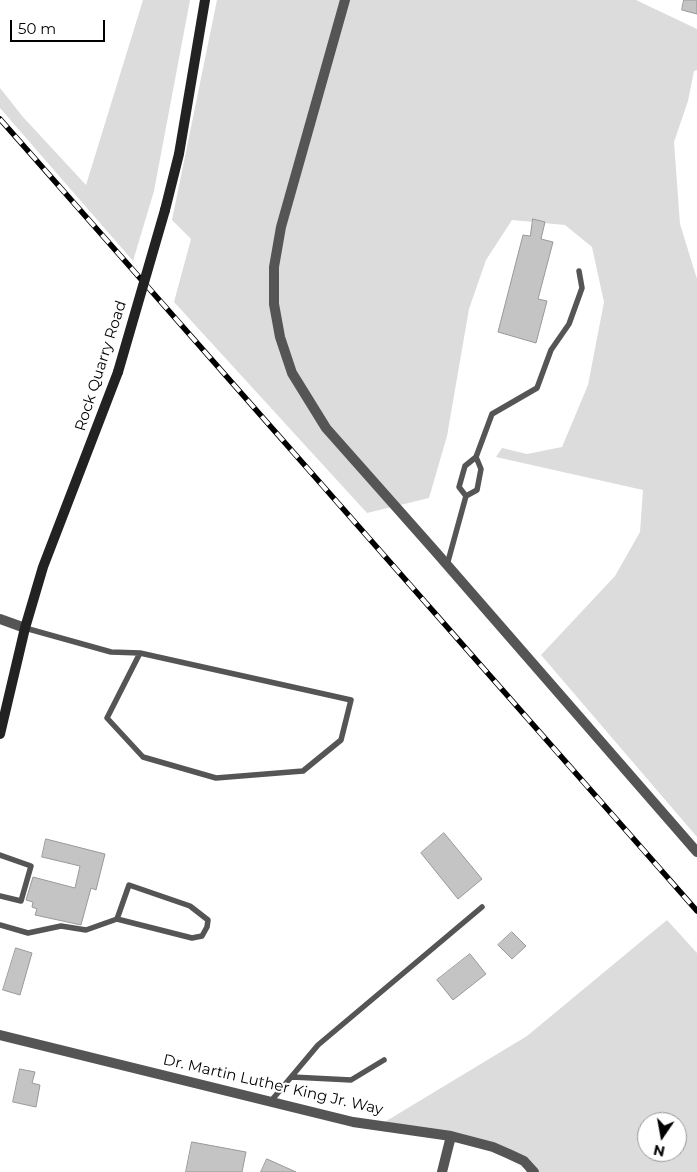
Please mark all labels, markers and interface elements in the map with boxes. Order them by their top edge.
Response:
scale bar [12,10,108,42]
text: 50 m [18,19,56,38]
street label: Rock Quarry Road [71,299,131,433]
street label: Dr. Martin Luther King Jr. Way [161,1051,385,1119]
north arrow [637,1112,687,1162]
text: N [652,1141,666,1161]

